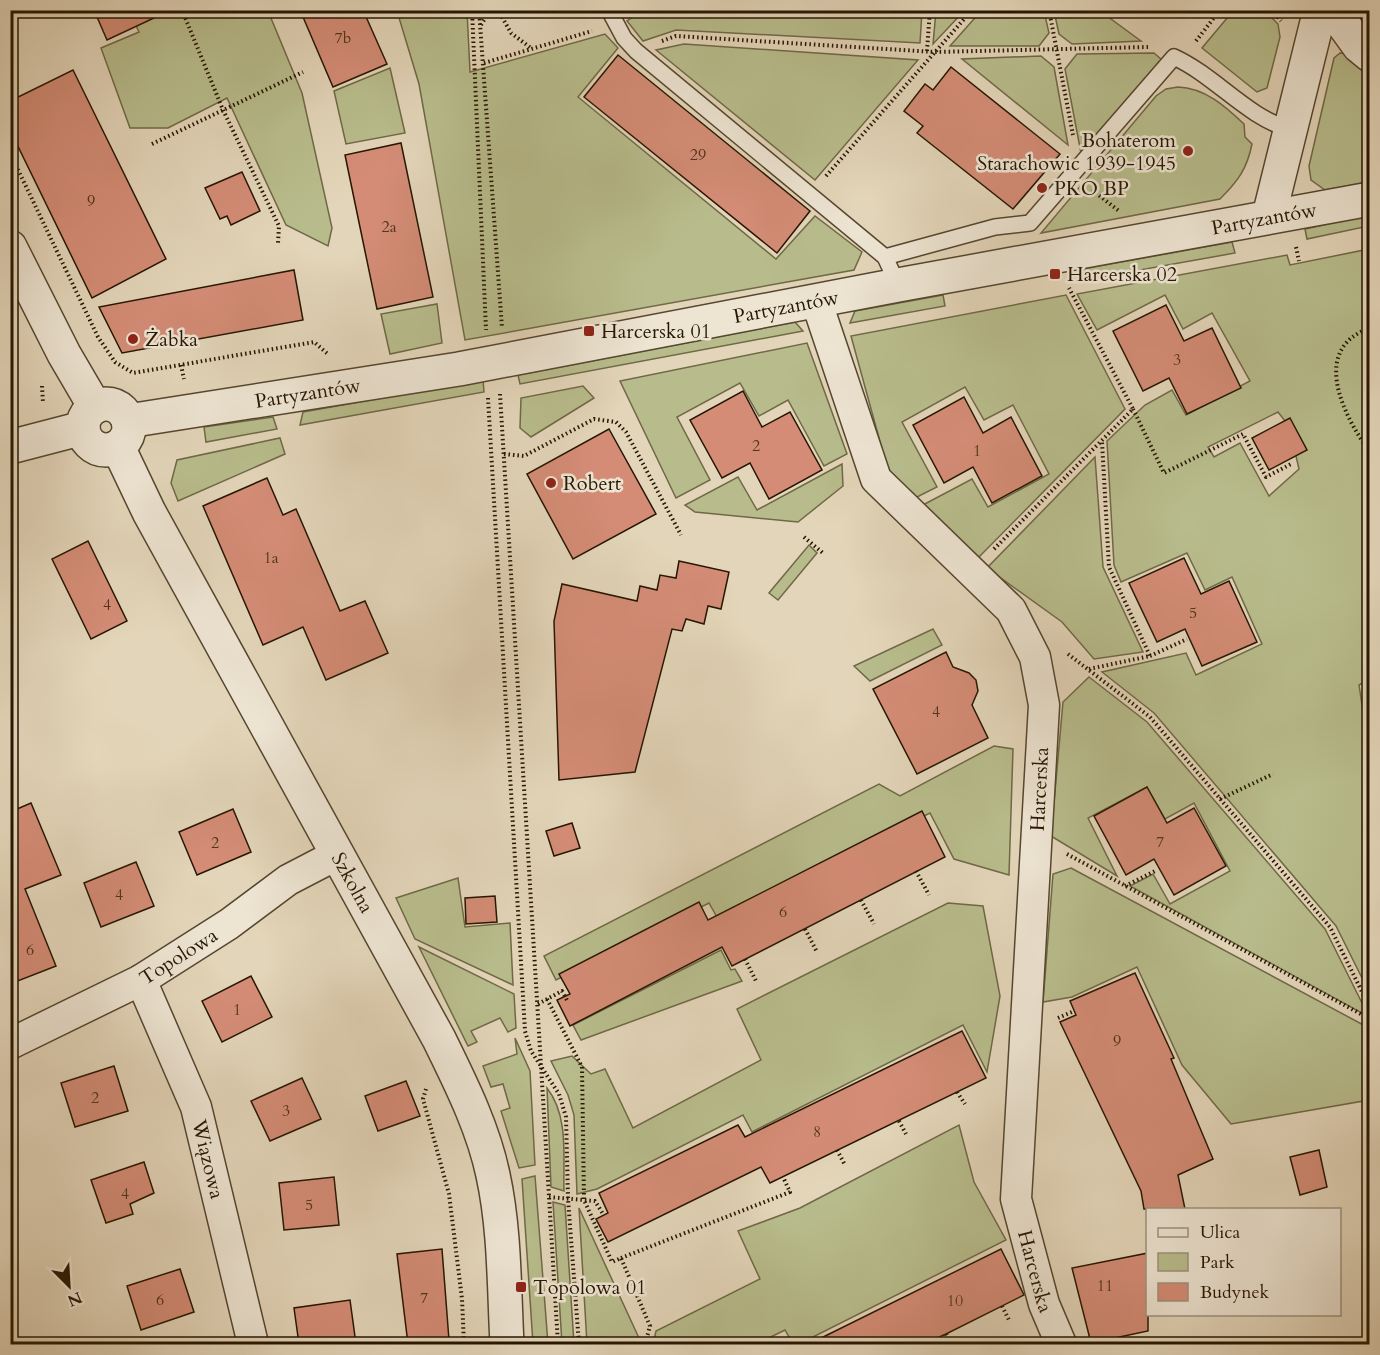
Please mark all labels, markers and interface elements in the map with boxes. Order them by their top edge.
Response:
house number: 7b [335,27,351,49]
place label: Bohaterom Starachowic 1939-1945 [977,127,1176,177]
house number: 29 [690,144,706,166]
marker: Bohaterom Starachowic 1939-1945 [1181,144,1195,158]
place label: PKO BP [1054,175,1129,202]
marker: PKO BP [1035,181,1049,195]
house number: 9 [87,190,95,212]
street label: Partyzantów [1209,196,1319,242]
house number: 2a [381,216,397,238]
place label: Harcerska 02 [1067,261,1177,288]
marker: Harcerska 02 [1048,267,1062,281]
street label: Partyzantów [731,284,841,330]
place label: Harcerska 01 [601,318,711,345]
marker: Harcerska 01 [582,324,596,338]
place label: Żabka [145,326,198,353]
marker: Żabka [126,332,140,346]
house number: 3 [1173,349,1181,371]
street label: Partyzantów [253,372,363,415]
house number: 2 [752,435,760,457]
house number: 1 [973,440,981,462]
place label: Robert [563,470,622,497]
marker: Robert [544,476,558,490]
house number: 1a [263,547,279,569]
house number: 4 [103,594,111,616]
house number: 5 [1189,602,1197,624]
house number: 4 [932,701,940,723]
street label: Harcerska [1024,746,1055,832]
house number: 7 [1156,831,1164,853]
house number: 2 [211,832,219,854]
street label: Szkolna [325,848,380,918]
house number: 4 [115,884,123,906]
house number: 6 [779,901,787,923]
street label: Topolowa [134,922,223,992]
house number: 6 [26,939,34,961]
house number: 1 [233,999,241,1021]
house number: 9 [1113,1030,1121,1052]
house number: 2 [91,1087,99,1109]
house number: 3 [282,1100,290,1122]
street label: Wiązowa [185,1116,231,1202]
house number: 8 [813,1121,821,1143]
house number: 4 [121,1183,129,1205]
house number: 5 [305,1194,313,1216]
legend [1146,1208,1341,1316]
text: Ulica [1200,1220,1241,1245]
street label: Harcerska [1011,1227,1059,1317]
text: Park [1200,1250,1235,1275]
north arrow [39,1256,99,1316]
place label: Topolowa 01 [533,1274,646,1301]
house number: 11 [1097,1275,1113,1297]
marker: Topolowa 01 [514,1280,528,1294]
text: Budynek [1200,1280,1270,1305]
text: N [64,1286,86,1312]
house number: 7 [420,1287,428,1309]
house number: 6 [156,1289,164,1311]
house number: 10 [947,1290,963,1312]

